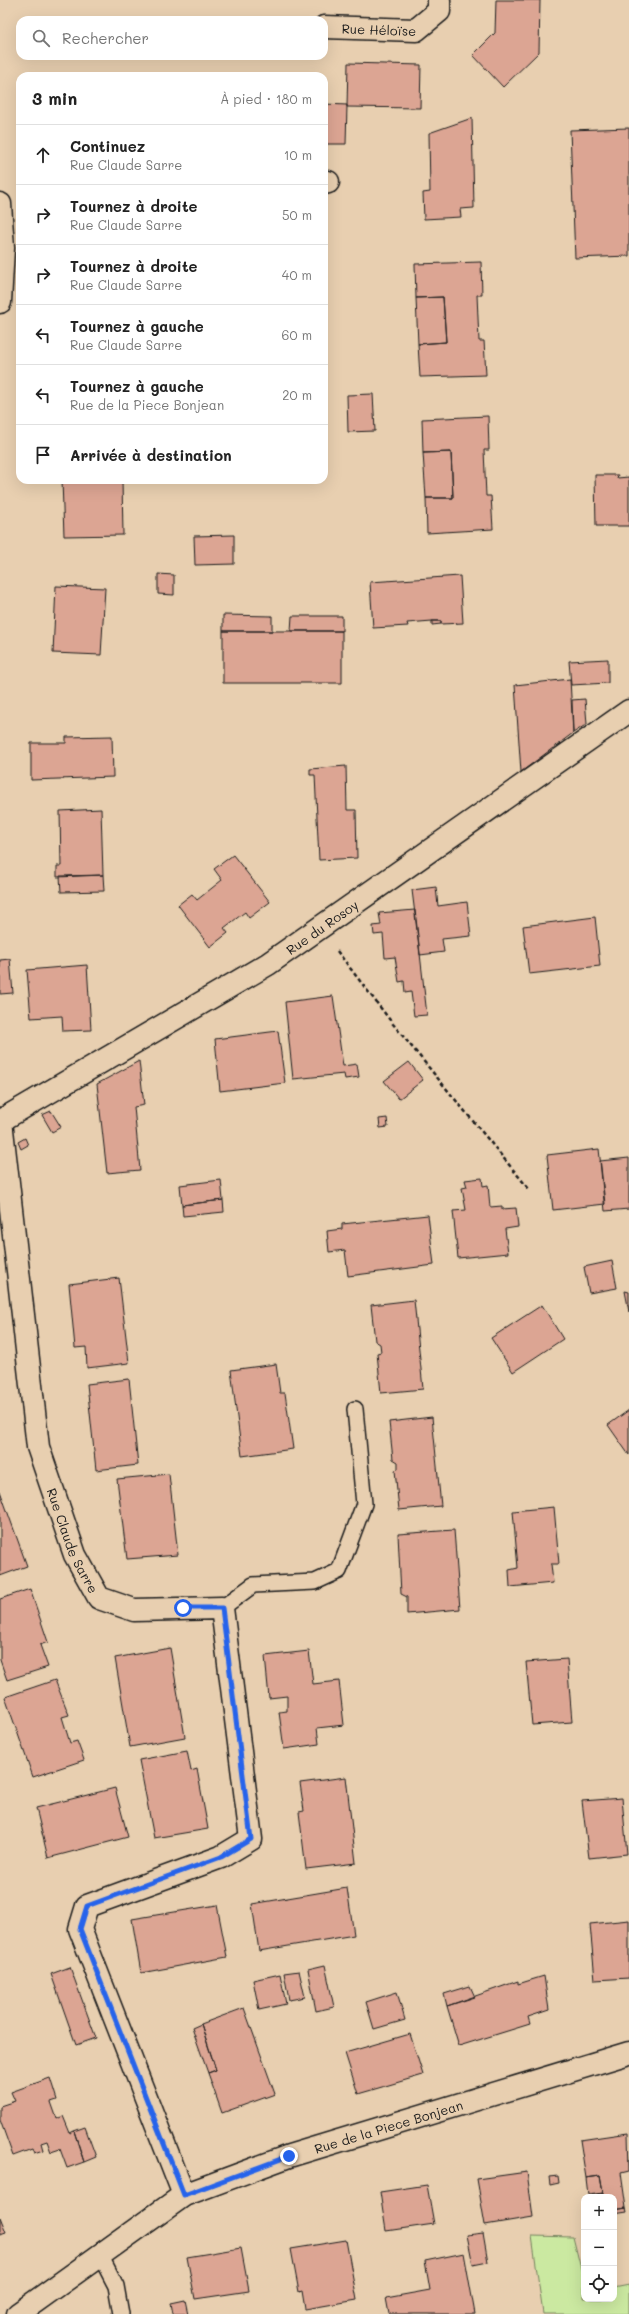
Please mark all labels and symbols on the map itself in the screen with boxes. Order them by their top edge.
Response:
street label: Rue Héloïse [341,19,416,39]
street label: Rue du Rosoy [282,895,361,958]
street label: Rue Claude Sarre [44,1486,103,1596]
route start [174,1599,192,1617]
street label: Rue de la Piece Bonjean [312,2095,465,2156]
route end [280,2147,298,2165]

